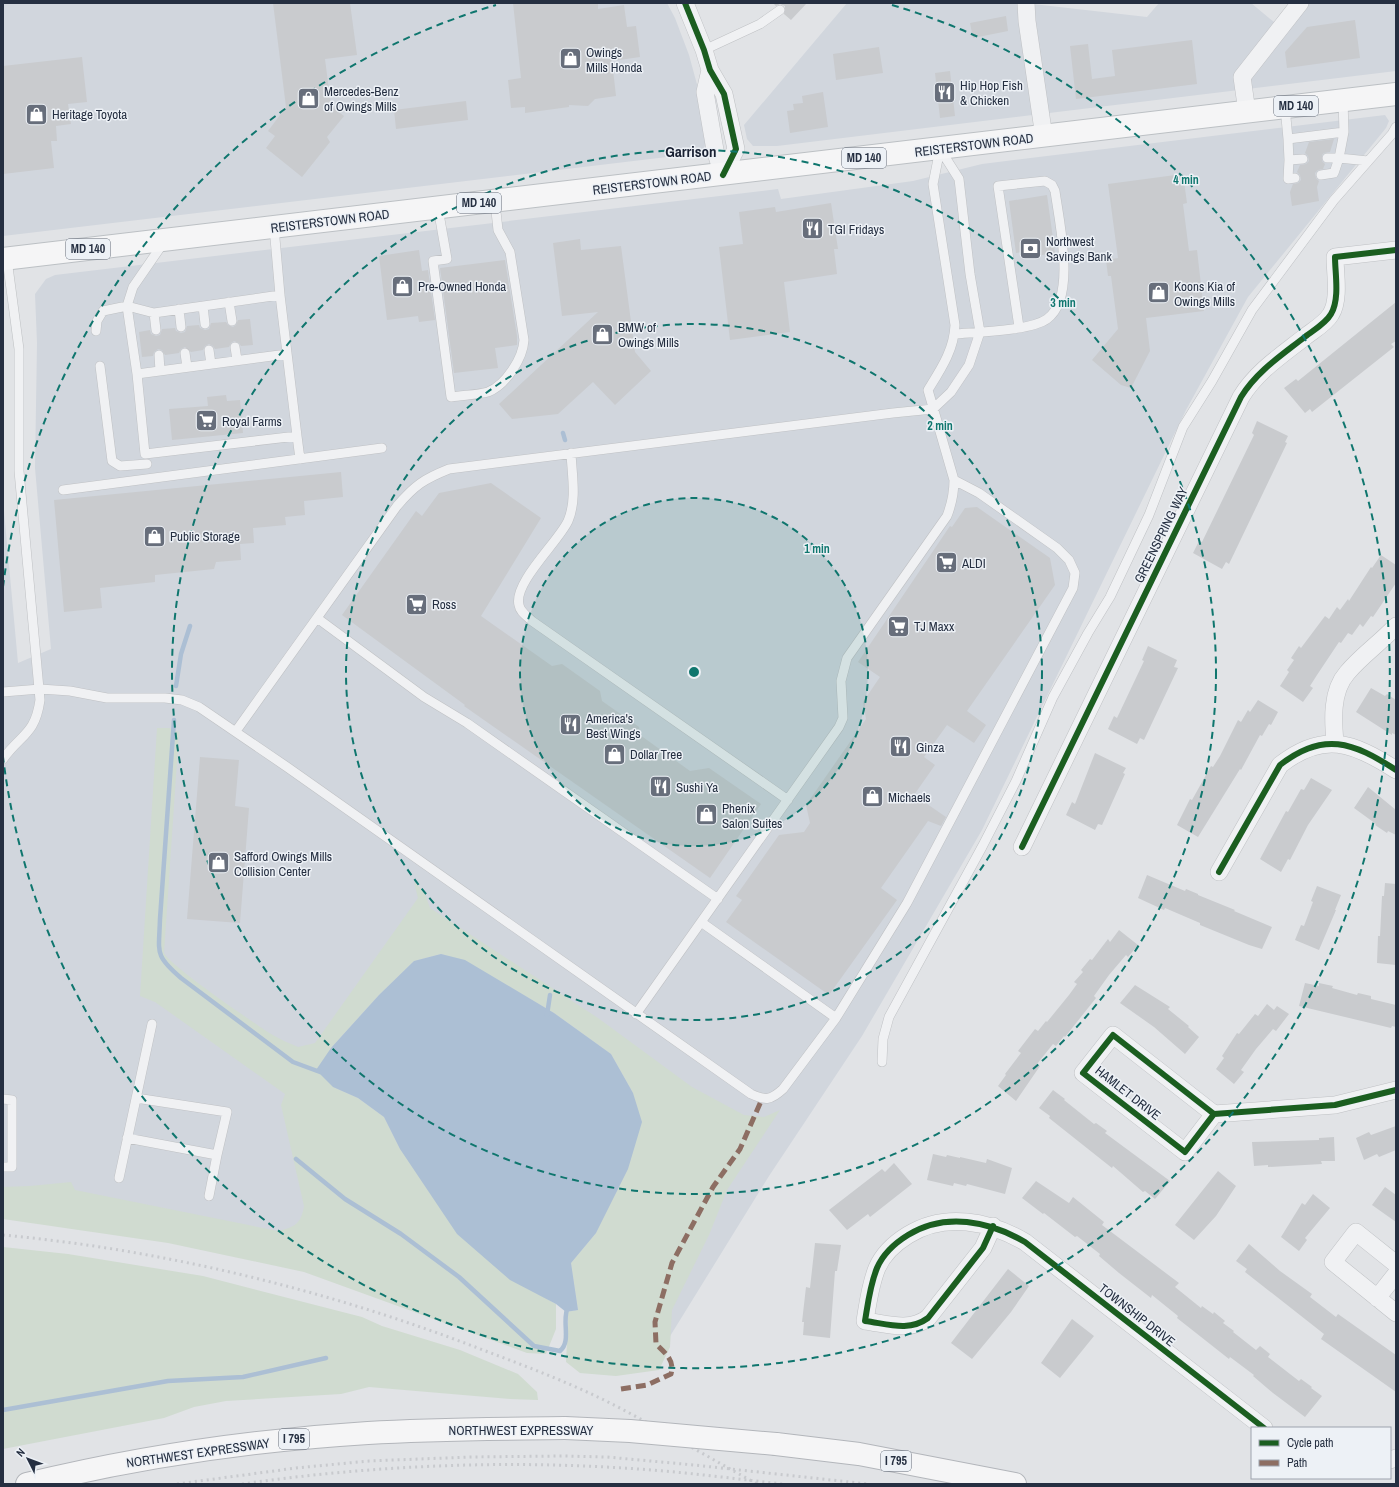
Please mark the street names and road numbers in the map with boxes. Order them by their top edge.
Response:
road number: MD 140 [1274,96,1318,116]
street label: REISTERSTOWN ROAD [914,129,1035,161]
road number: MD 140 [842,148,886,168]
street label: REISTERSTOWN ROAD [592,167,713,199]
road number: MD 140 [457,193,501,213]
street label: REISTERSTOWN ROAD [270,205,391,237]
road number: MD 140 [66,239,110,259]
street label: GREENSPRING WAY [1130,484,1192,586]
street label: HAMLET DRIVE [1092,1062,1164,1124]
street label: TOWNSHIP DRIVE [1095,1280,1179,1350]
street label: NORTHWEST EXPRESSWAY [449,1422,593,1439]
road number: I 795 [279,1429,309,1449]
street label: NORTHWEST EXPRESSWAY [125,1435,271,1471]
road number: I 795 [881,1451,911,1471]

